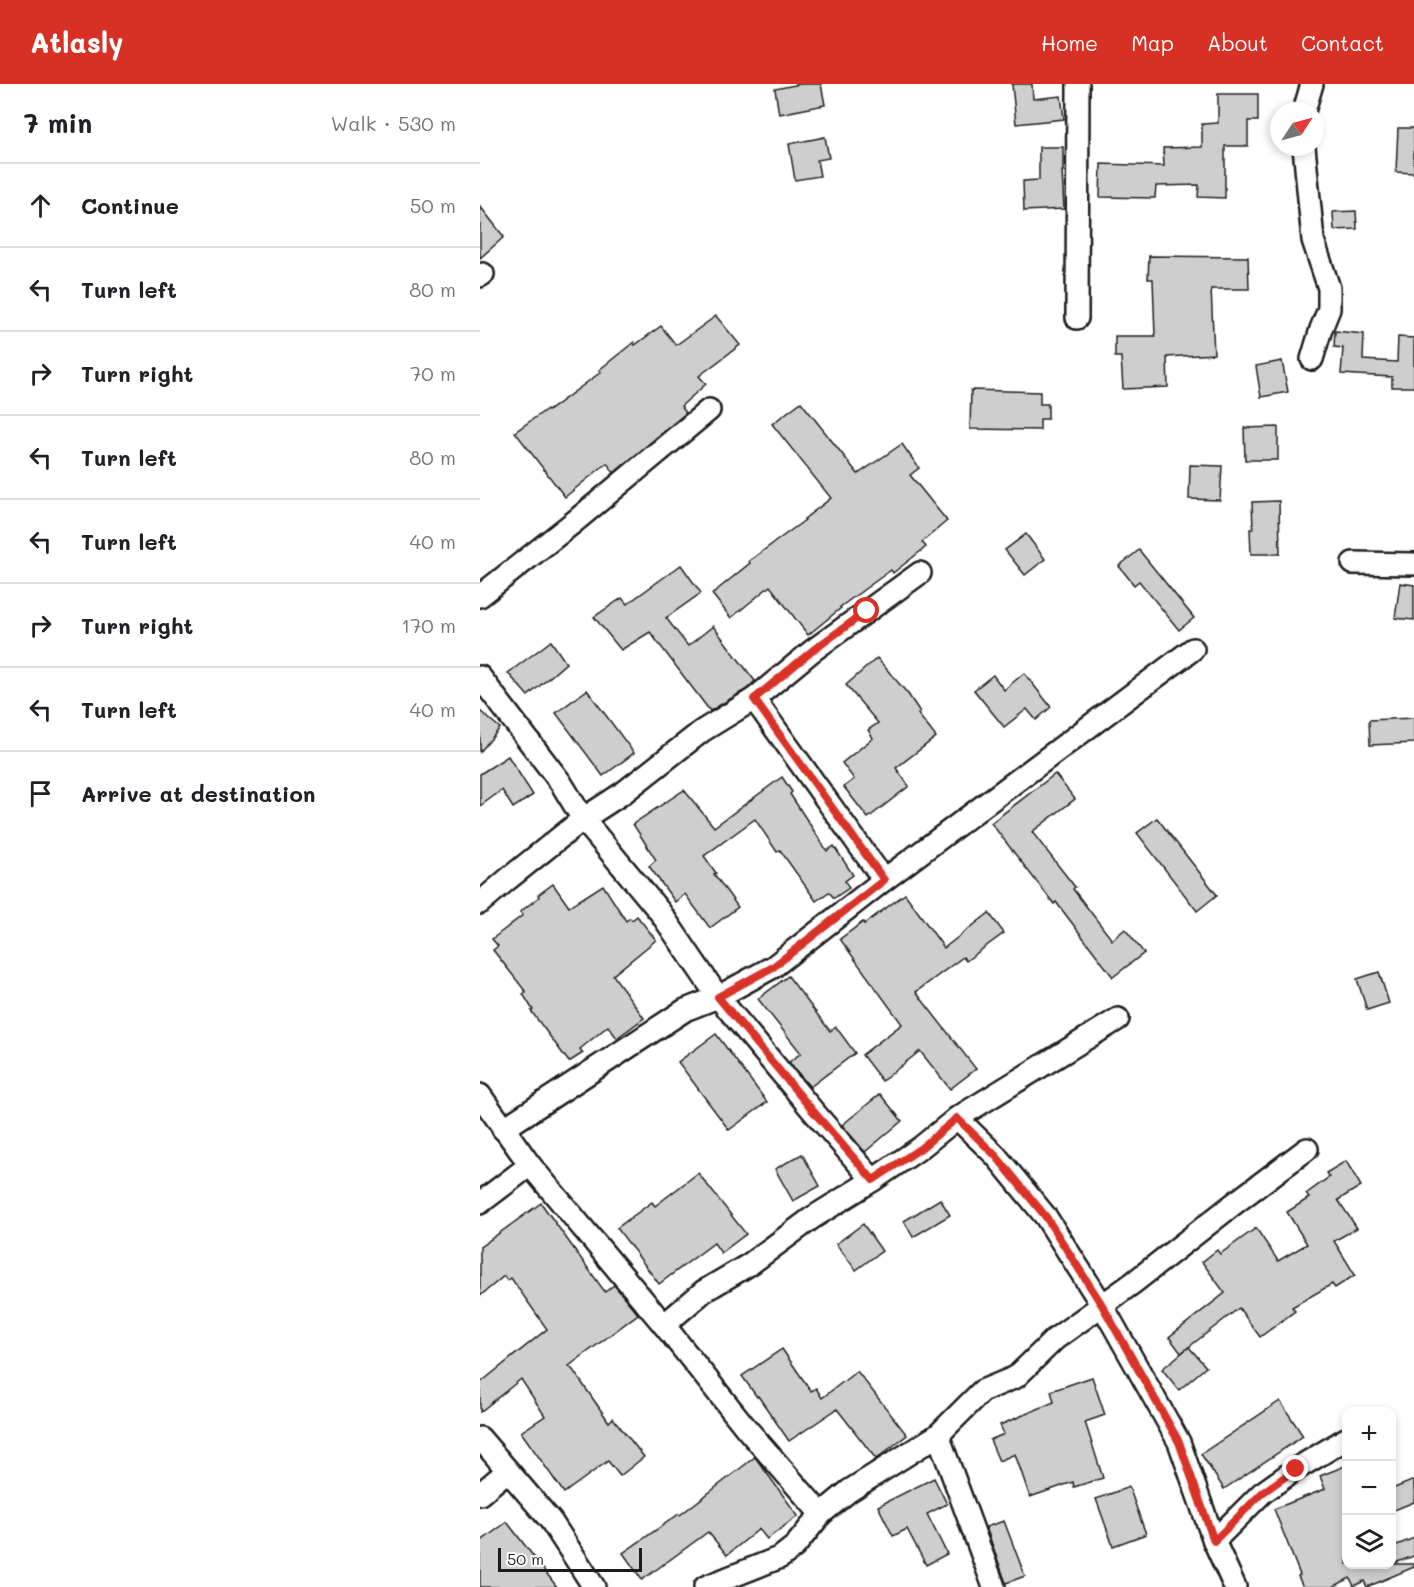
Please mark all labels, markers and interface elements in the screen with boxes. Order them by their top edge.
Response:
text: Atlasly [30,24,124,60]
text: Home [1041,29,1098,56]
text: Map [1131,29,1174,56]
text: About [1207,29,1268,56]
text: Contact [1301,29,1384,56]
north arrow [1270,102,1324,156]
text: 7 min [24,106,92,140]
text: Walk · 530 m [331,110,456,136]
icon: ahead [24,189,57,222]
text: Continue [81,191,179,220]
text: 50 m [410,192,456,218]
icon: left [24,273,57,306]
text: Turn left [81,275,177,304]
text: 80 m [409,276,456,302]
icon: right [24,357,57,390]
text: Turn right [81,359,193,388]
text: 70 m [410,360,456,386]
icon: left [24,441,57,474]
text: Turn left [81,443,177,472]
text: 80 m [409,444,456,470]
icon: left [24,525,57,558]
text: Turn left [81,527,177,556]
text: 40 m [410,528,456,554]
route start [853,597,879,623]
icon: right [24,609,57,642]
text: Turn right [81,611,193,640]
text: 170 m [401,612,456,638]
icon: left [24,693,57,726]
text: Turn left [81,695,177,724]
text: 40 m [410,696,456,722]
icon: arrive [24,777,57,810]
text: Arrive at destination [81,779,316,808]
map controls [1342,1407,1396,1569]
button: + [1342,1407,1396,1461]
route end [1282,1455,1308,1481]
button: − [1342,1461,1396,1515]
button: layers [1342,1515,1396,1569]
scale bar [498,1545,642,1572]
text: 50 m [507,1548,544,1569]

